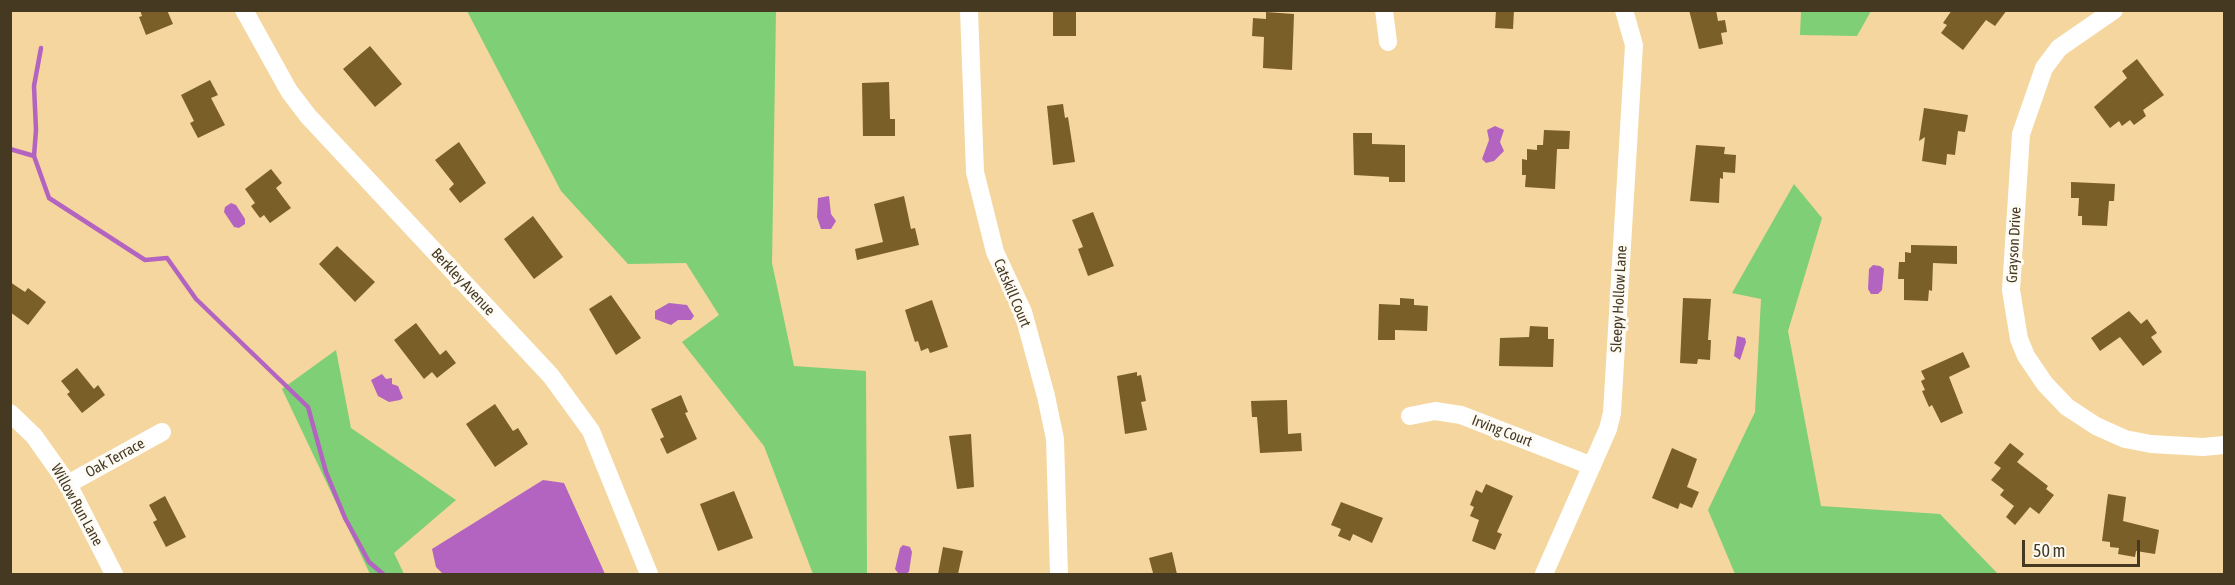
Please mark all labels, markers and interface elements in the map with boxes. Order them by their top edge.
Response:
street label: Grayson Drive [2003,207,2025,283]
street label: Berkley Avenue [427,245,499,319]
street label: Sleepy Hollow Lane [1607,245,1631,353]
street label: Catskill Court [990,256,1034,330]
street label: Irving Court [1469,411,1535,451]
street label: Oak Terrace [82,434,148,482]
street label: Willow Run Lane [47,461,107,549]
scale bar [2025,528,2144,566]
text: 50 m [2033,540,2065,561]

